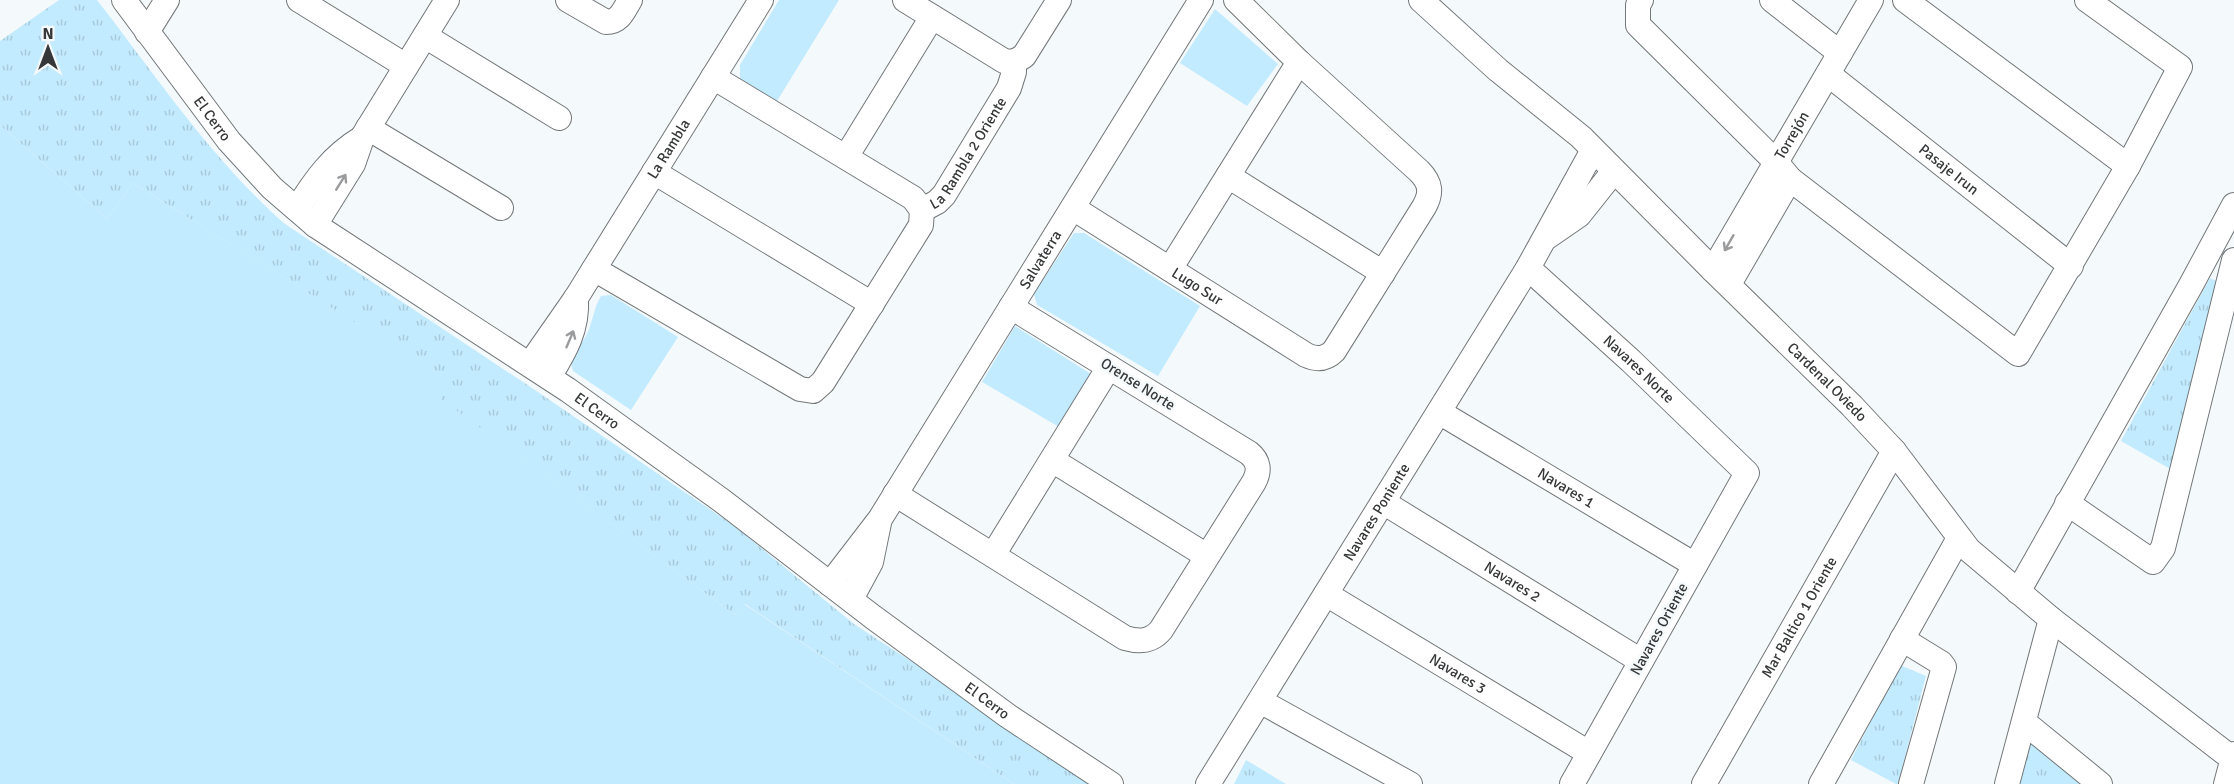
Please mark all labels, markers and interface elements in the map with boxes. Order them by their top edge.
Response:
north arrow [18,18,78,78]
text: N [42,24,54,44]
street label: El Cerro [190,93,235,145]
street label: La Rambla 2 Oriente [927,94,1010,213]
street label: Torrejón [1771,108,1813,163]
street label: La Rambla [643,116,694,182]
street label: Pasaje Irun [1915,140,1982,199]
one-way arrow [336,174,348,191]
street label: Salvaterra [1016,227,1065,292]
one-way arrow [1723,234,1735,251]
street label: Lugo Sur [1168,264,1227,309]
one-way arrow [565,331,576,349]
street label: Navares Norte [1599,331,1678,407]
street label: Cardenal Oviedo [1784,339,1871,425]
street label: Orense Norte [1097,354,1179,414]
street label: El Cerro [571,389,623,433]
street label: Navares Poniente [1340,460,1414,564]
street label: Navares 1 [1534,464,1598,512]
street label: Mar Baltico 1 Oriente [1758,553,1841,681]
street label: Navares 2 [1481,558,1544,606]
street label: Navares Oriente [1626,580,1692,678]
street label: Navares 3 [1426,650,1489,698]
street label: El Cerro [961,678,1013,723]

